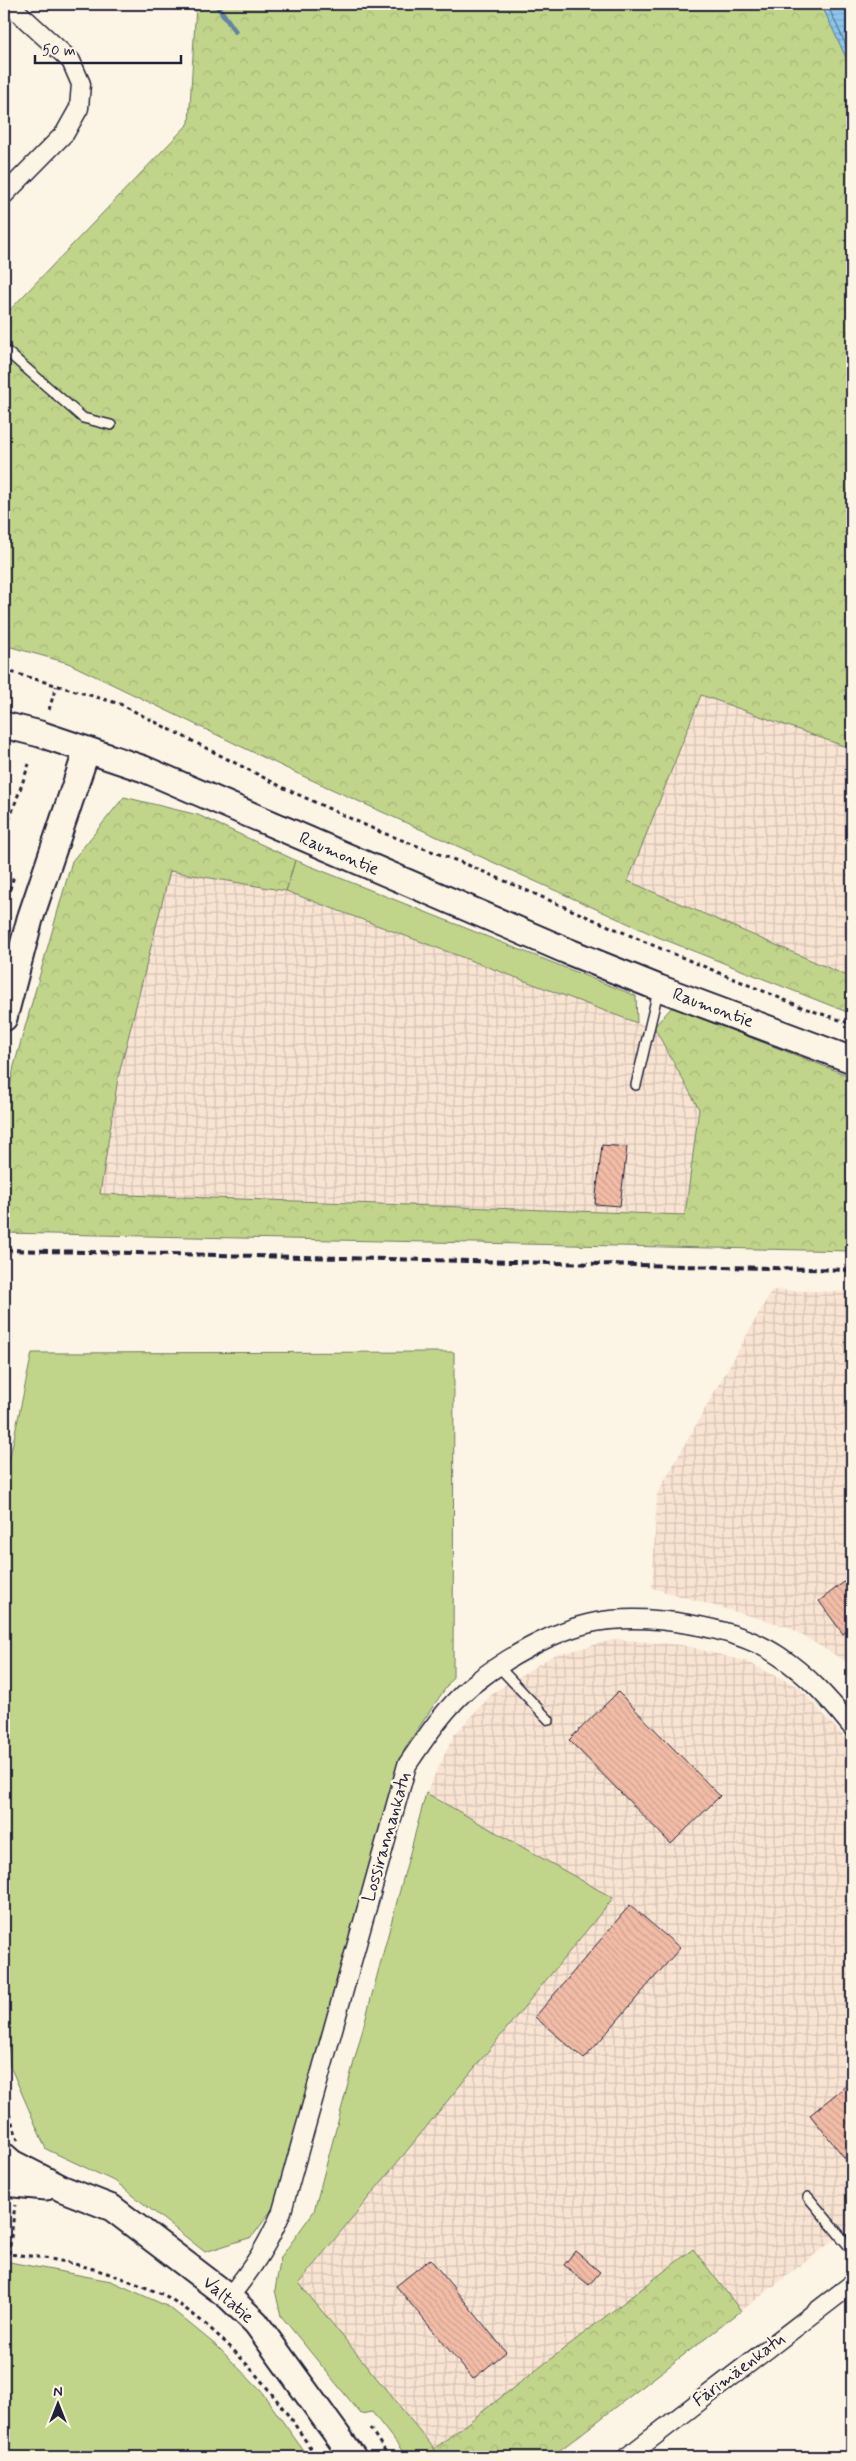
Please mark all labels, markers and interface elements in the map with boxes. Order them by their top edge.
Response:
scale bar [35,32,181,64]
text: 50 m [42,41,76,61]
street label: Raumontie [295,826,383,882]
street label: Raumontie [669,982,757,1034]
street label: Lossirannankatu [357,1769,417,1905]
street label: Valtatie [197,2271,259,2329]
street label: Färimäenkatu [688,2327,790,2413]
north arrow [32,2378,82,2428]
text: N [53,2383,63,2401]

